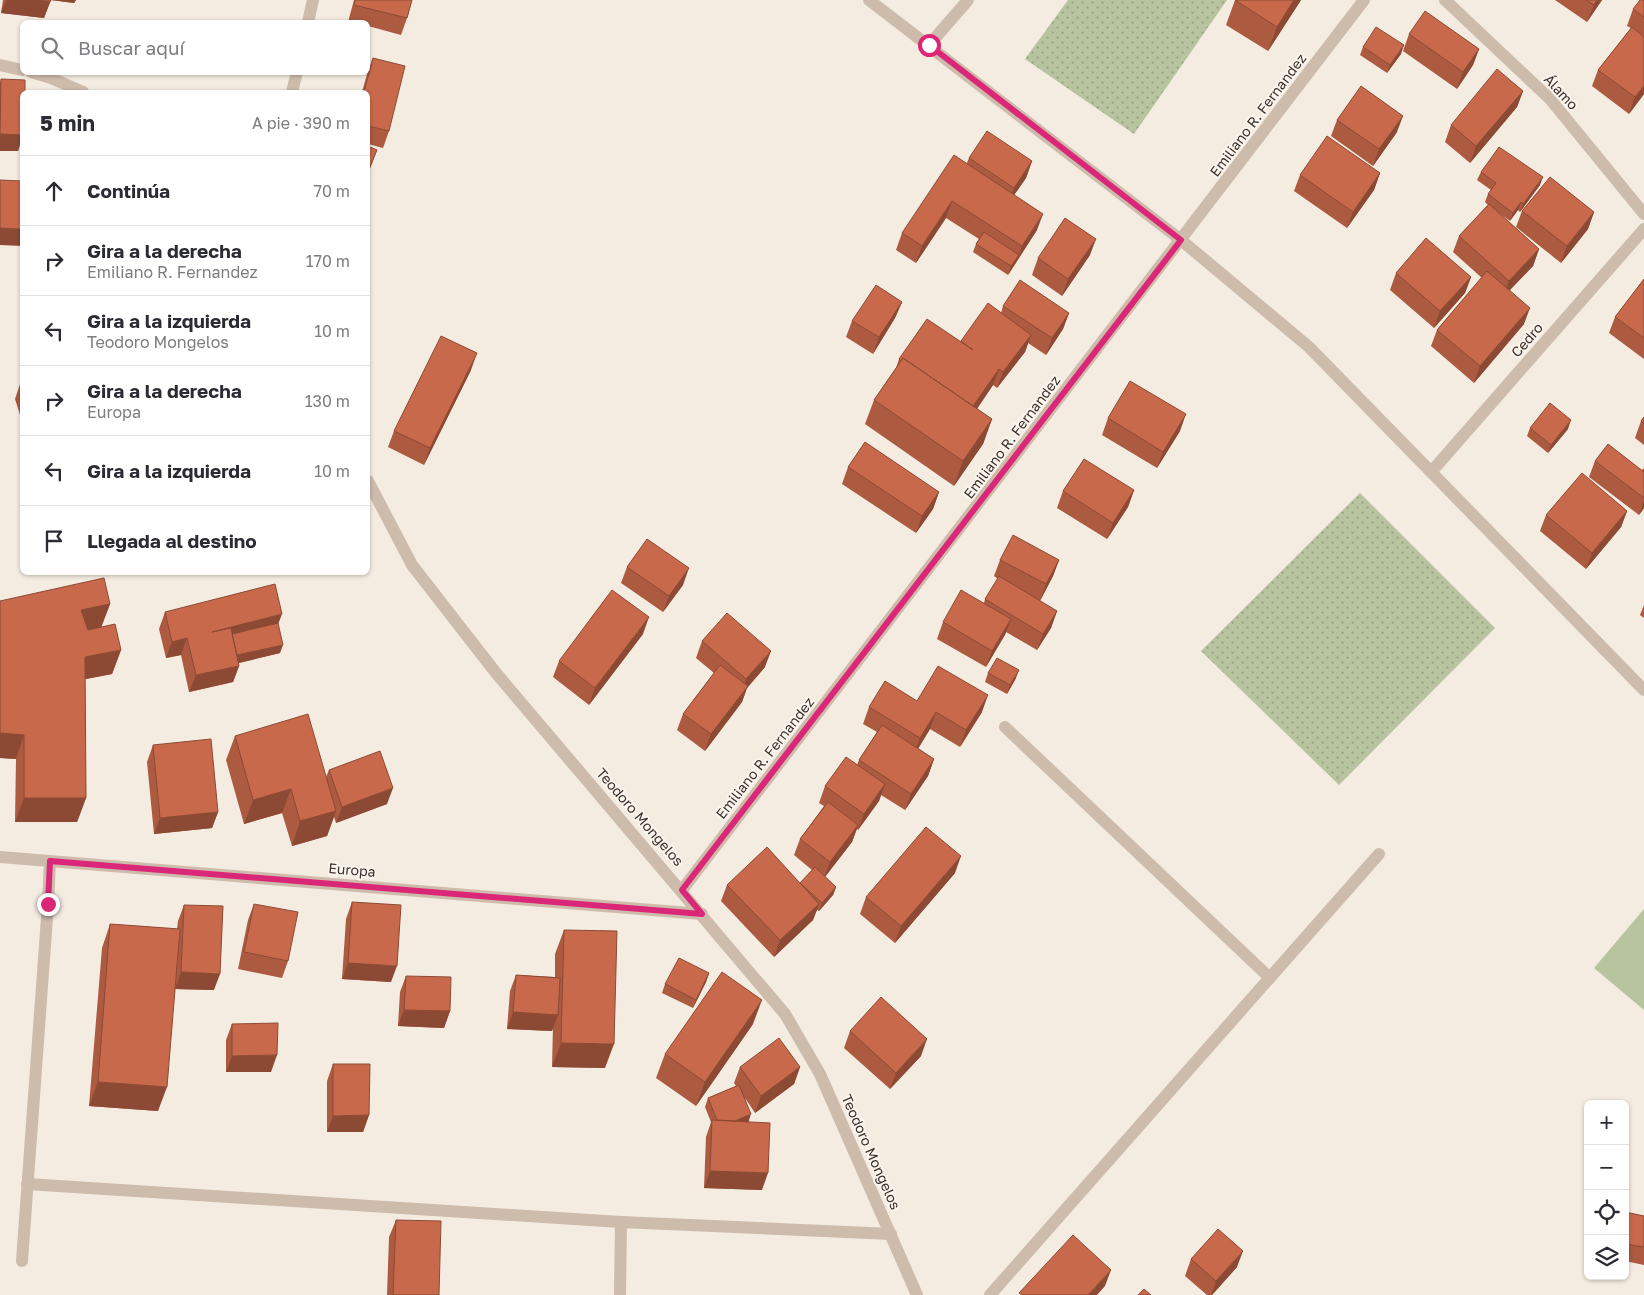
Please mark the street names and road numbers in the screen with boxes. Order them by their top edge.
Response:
street label: Emiliano R. Fernandez [1206,50,1309,179]
street label: Álamo [1541,70,1582,113]
street label: Cedro [1507,319,1546,360]
street label: Emiliano R. Fernandez [960,372,1063,501]
street label: Emiliano R. Fernandez [712,694,817,822]
street label: Teodoro Mongelos [593,764,688,869]
street label: Europa [328,859,376,880]
street label: Teodoro Mongelos [838,1092,904,1212]

